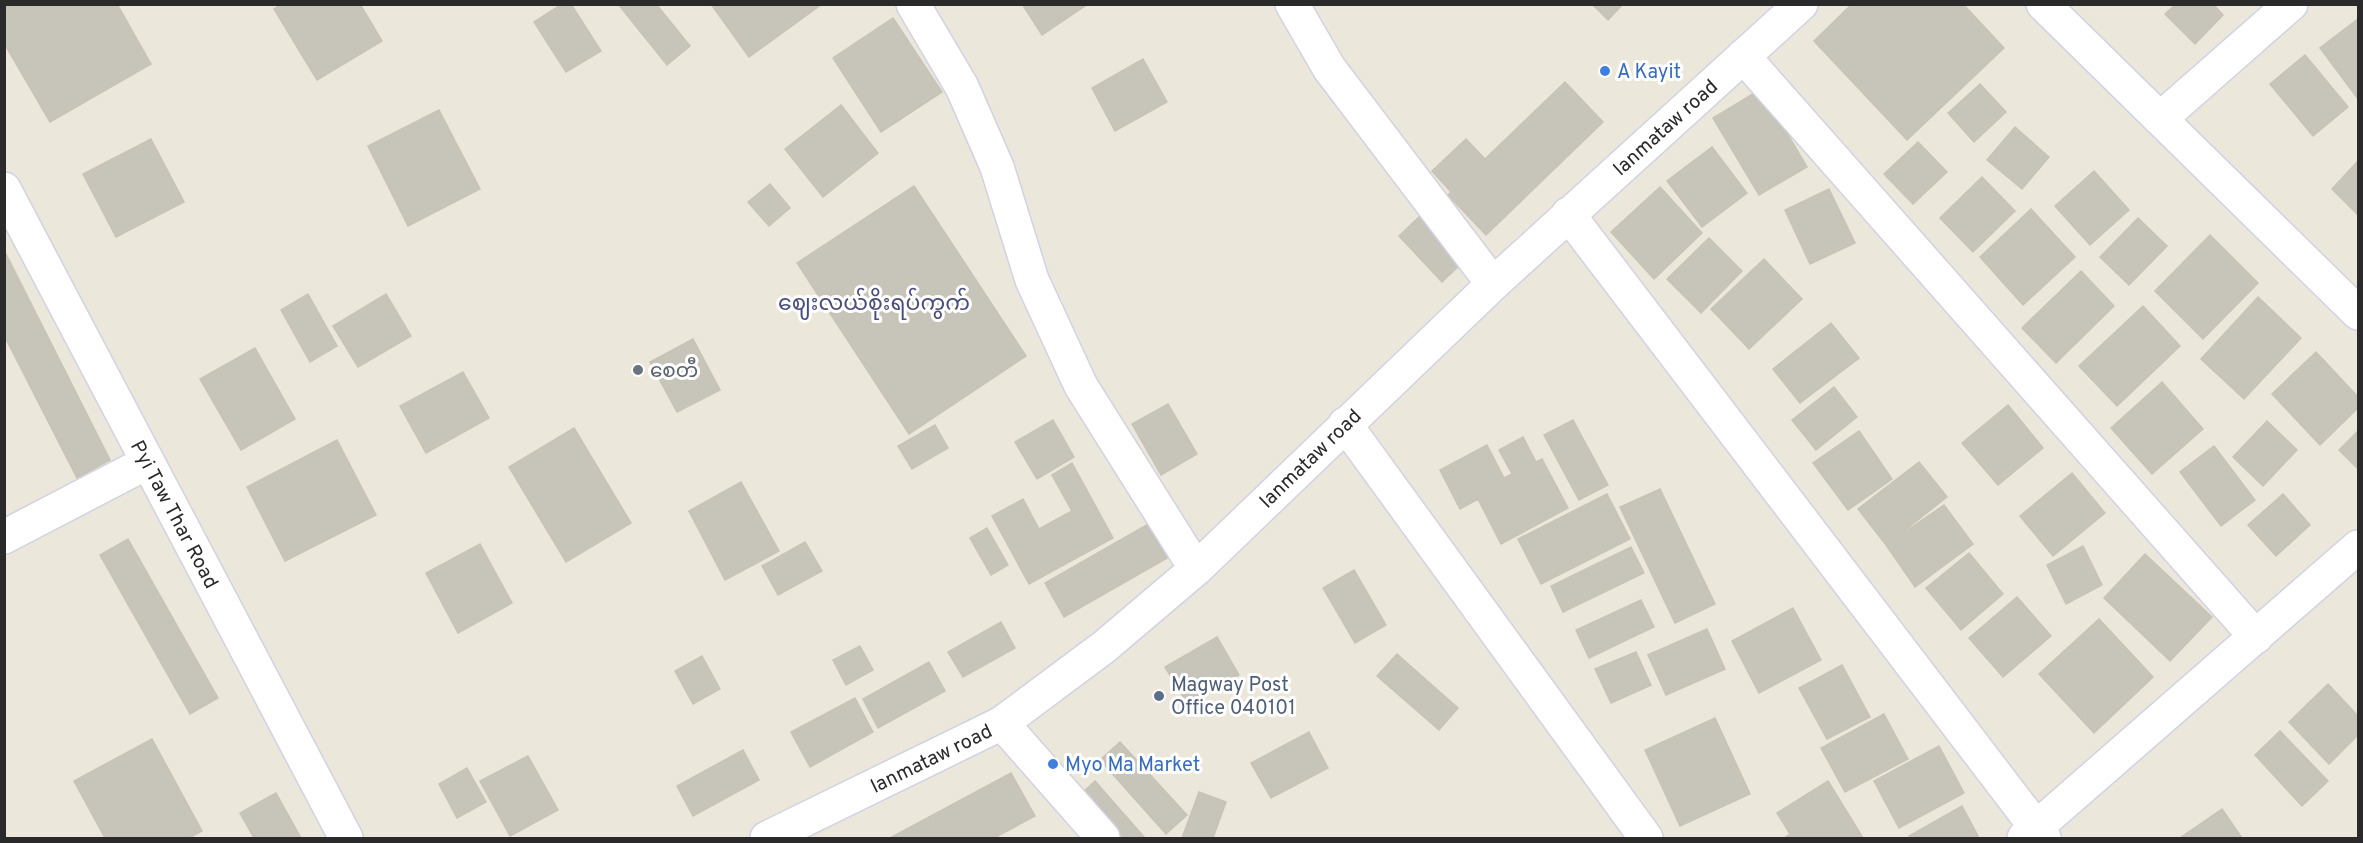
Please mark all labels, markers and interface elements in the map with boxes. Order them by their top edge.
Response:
place label: A Kayit [1617,60,1681,86]
marker: A Kayit [1598,64,1612,78]
street label: lanmataw road [1608,75,1724,182]
district label: ဈေးလယ်စိုးရပ်ကွက် [778,287,970,320]
place label: စေတီ [650,356,698,385]
marker: စေတီ [631,363,645,377]
street label: lanmataw road [1255,404,1368,515]
street label: Pyi Taw Thar Road [123,436,223,594]
place label: Magway Post Office 040101 [1171,673,1296,722]
marker: Magway Post Office 040101 [1152,689,1166,703]
street label: lanmataw road [867,719,997,800]
place label: Myo Ma Market [1065,753,1200,779]
marker: Myo Ma Market [1046,757,1060,771]

